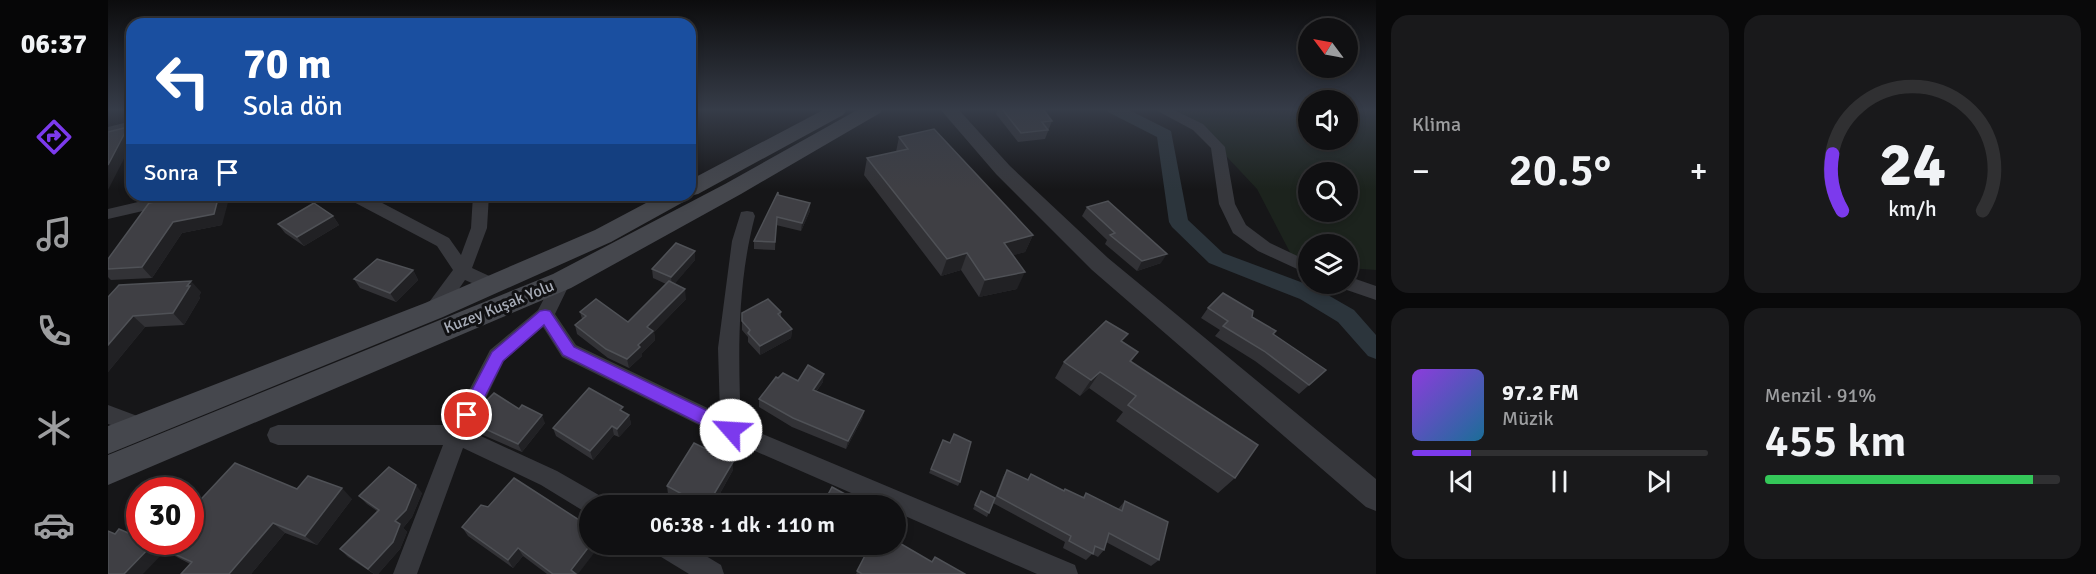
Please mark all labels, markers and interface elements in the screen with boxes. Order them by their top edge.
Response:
north arrow [1298,18,1358,78]
map controls [1298,18,1358,294]
text: 06:37 [21,28,87,61]
text: 70 m [243,39,332,90]
icon: left [144,42,222,120]
text: Sola dön [243,90,343,123]
button: sound [1298,90,1358,150]
text: Klima [1412,112,1461,137]
icon: directions [33,116,75,158]
text: 24 [1879,126,1946,203]
text: 20.5° [1508,143,1611,198]
text: − [1412,151,1430,192]
text: + [1690,151,1708,192]
icon: arrive [211,156,244,189]
text: Sonra [144,159,199,186]
button: search [1298,162,1358,222]
text: km/h [1888,196,1937,222]
icon: music [33,213,75,255]
button: layers [1298,234,1358,294]
street label: Kuzey Kuşak Yolu [441,276,557,338]
icon: phone [33,310,75,352]
text: 97.2 FM [1502,379,1579,406]
text: Menzil · 91% [1765,383,1876,408]
pin [441,389,492,440]
icon: arrive [450,398,483,431]
position arrow [699,398,763,462]
text: Müzik [1502,406,1553,431]
icon: climate [33,407,75,449]
text: 455 km [1765,414,1907,469]
icon: previous [1445,465,1478,498]
icon: pause [1543,465,1576,498]
icon: next [1642,465,1675,498]
speed limit sign: 30 [126,477,204,555]
icon: car [33,504,75,546]
text: 06:38 · 1 dk · 110 m [650,511,835,538]

